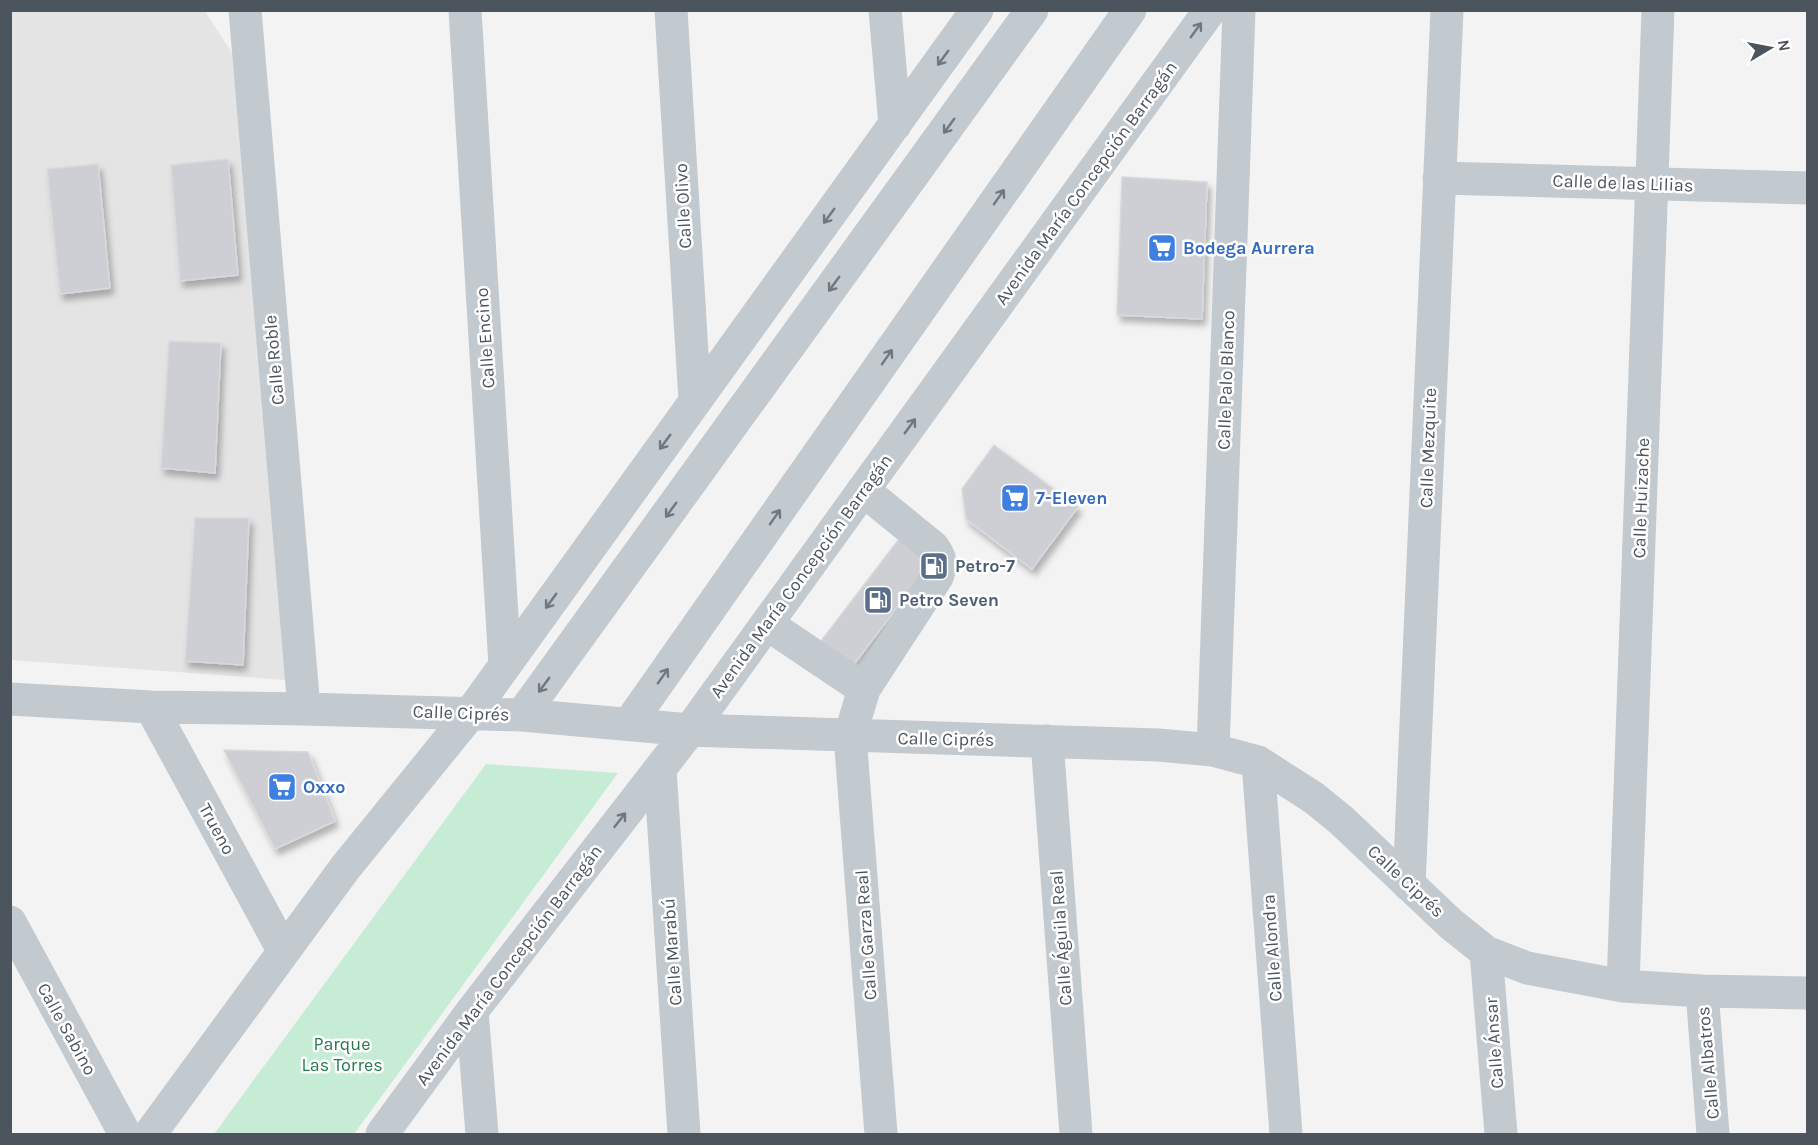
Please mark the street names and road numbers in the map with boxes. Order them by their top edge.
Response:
street label: Avenida María Concepción Barragán [990,57,1182,309]
street label: Calle Olivo [670,163,696,249]
street label: Calle de las Lilias [1552,170,1694,196]
street label: Calle Encino [471,287,499,389]
street label: Calle Palo Blanco [1213,310,1239,450]
street label: Calle Roble [259,314,289,406]
street label: Calle Mezquite [1415,387,1441,509]
street label: Calle Huizache [1628,437,1654,559]
street label: Avenida María Concepción Barragán [705,450,897,702]
street label: Calle Ciprés [412,700,510,726]
street label: Calle Ciprés [897,727,995,751]
street label: Trueno [194,800,240,858]
street label: Avenida María Concepción Barragán [411,840,607,1090]
street label: Calle Ciprés [1363,840,1449,922]
street label: Calle Garza Real [850,869,882,1001]
street label: Calle Águila Real [1044,870,1077,1007]
street label: Calle Alondra [1257,894,1287,1002]
street label: Calle Marabú [657,898,687,1006]
street label: Calle Sabino [33,979,101,1079]
street label: Calle Ánsar [1479,996,1508,1090]
street label: Calle Albatros [1692,1006,1724,1120]

